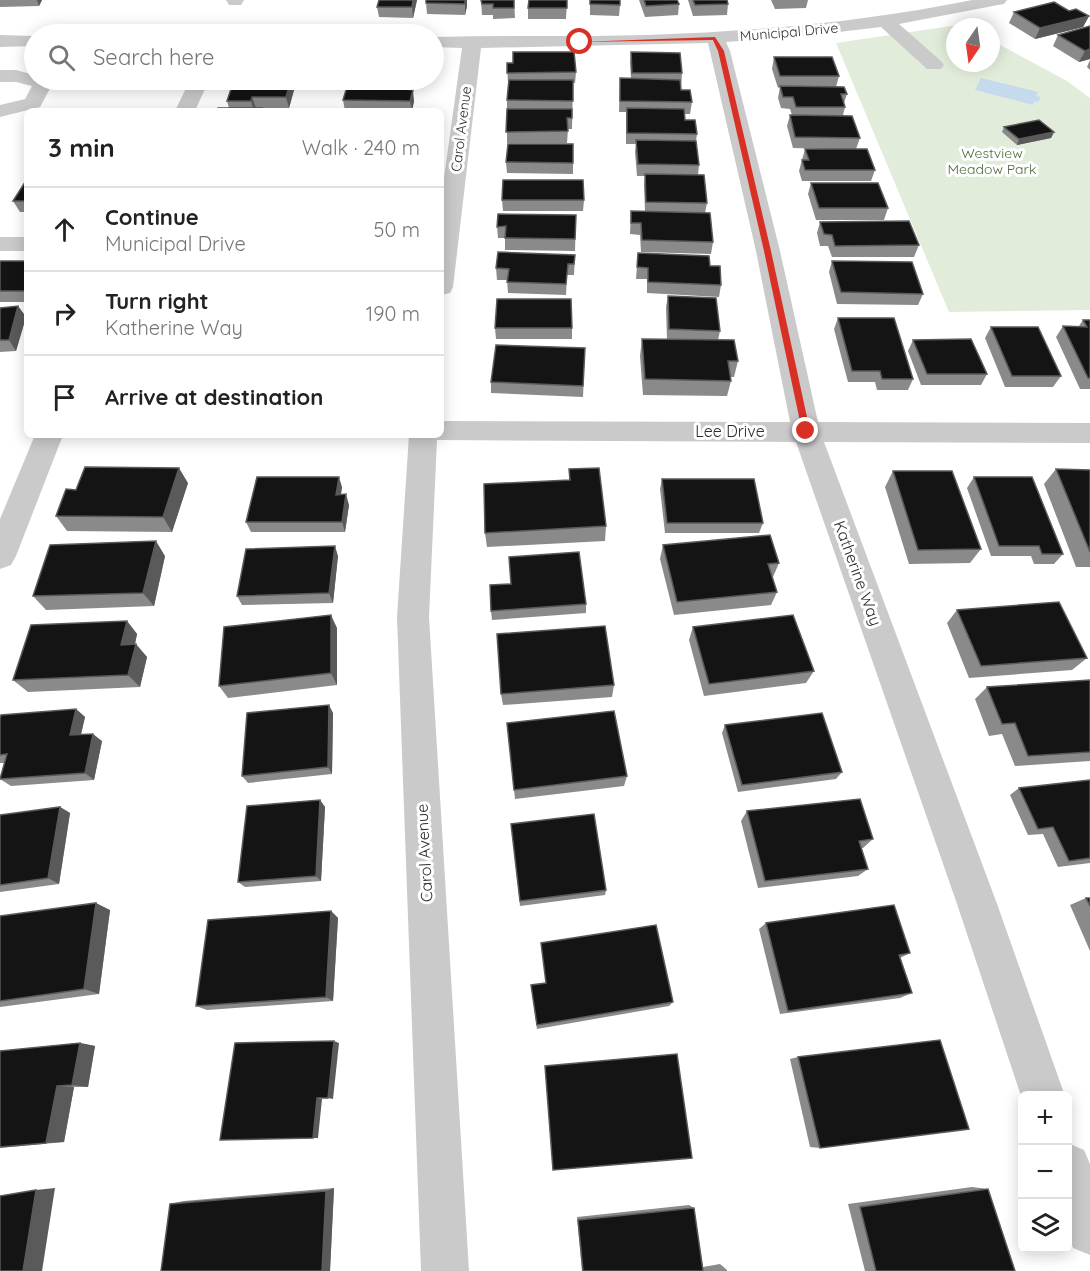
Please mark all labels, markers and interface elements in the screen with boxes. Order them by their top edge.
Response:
north arrow [946,18,1000,72]
street label: Municipal Drive [739,19,839,45]
search box [24,24,444,90]
route start [566,28,592,54]
icon: search [45,41,78,74]
text: Search here [93,43,214,71]
street label: Carol Avenue [447,85,475,173]
text: 3 min [48,131,115,164]
text: Walk · 240 m [302,135,420,160]
park label: Westview Meadow Park [948,144,1036,178]
text: Continue [105,203,199,231]
icon: ahead [48,213,81,246]
text: 50 m [374,217,420,242]
text: Municipal Drive [105,231,246,256]
text: Turn right [105,287,209,315]
icon: right [48,297,81,330]
text: 190 m [366,301,420,326]
text: Katherine Way [105,315,243,340]
icon: arrive [48,381,81,414]
text: Arrive at destination [105,383,323,411]
route end [792,417,818,443]
street label: Lee Drive [695,421,765,441]
street label: Katherine Way [830,518,886,628]
street label: Carol Avenue [411,803,437,903]
map controls [1018,1091,1072,1253]
button: + [1018,1091,1072,1145]
button: − [1018,1145,1072,1199]
button: layers [1018,1199,1072,1253]

